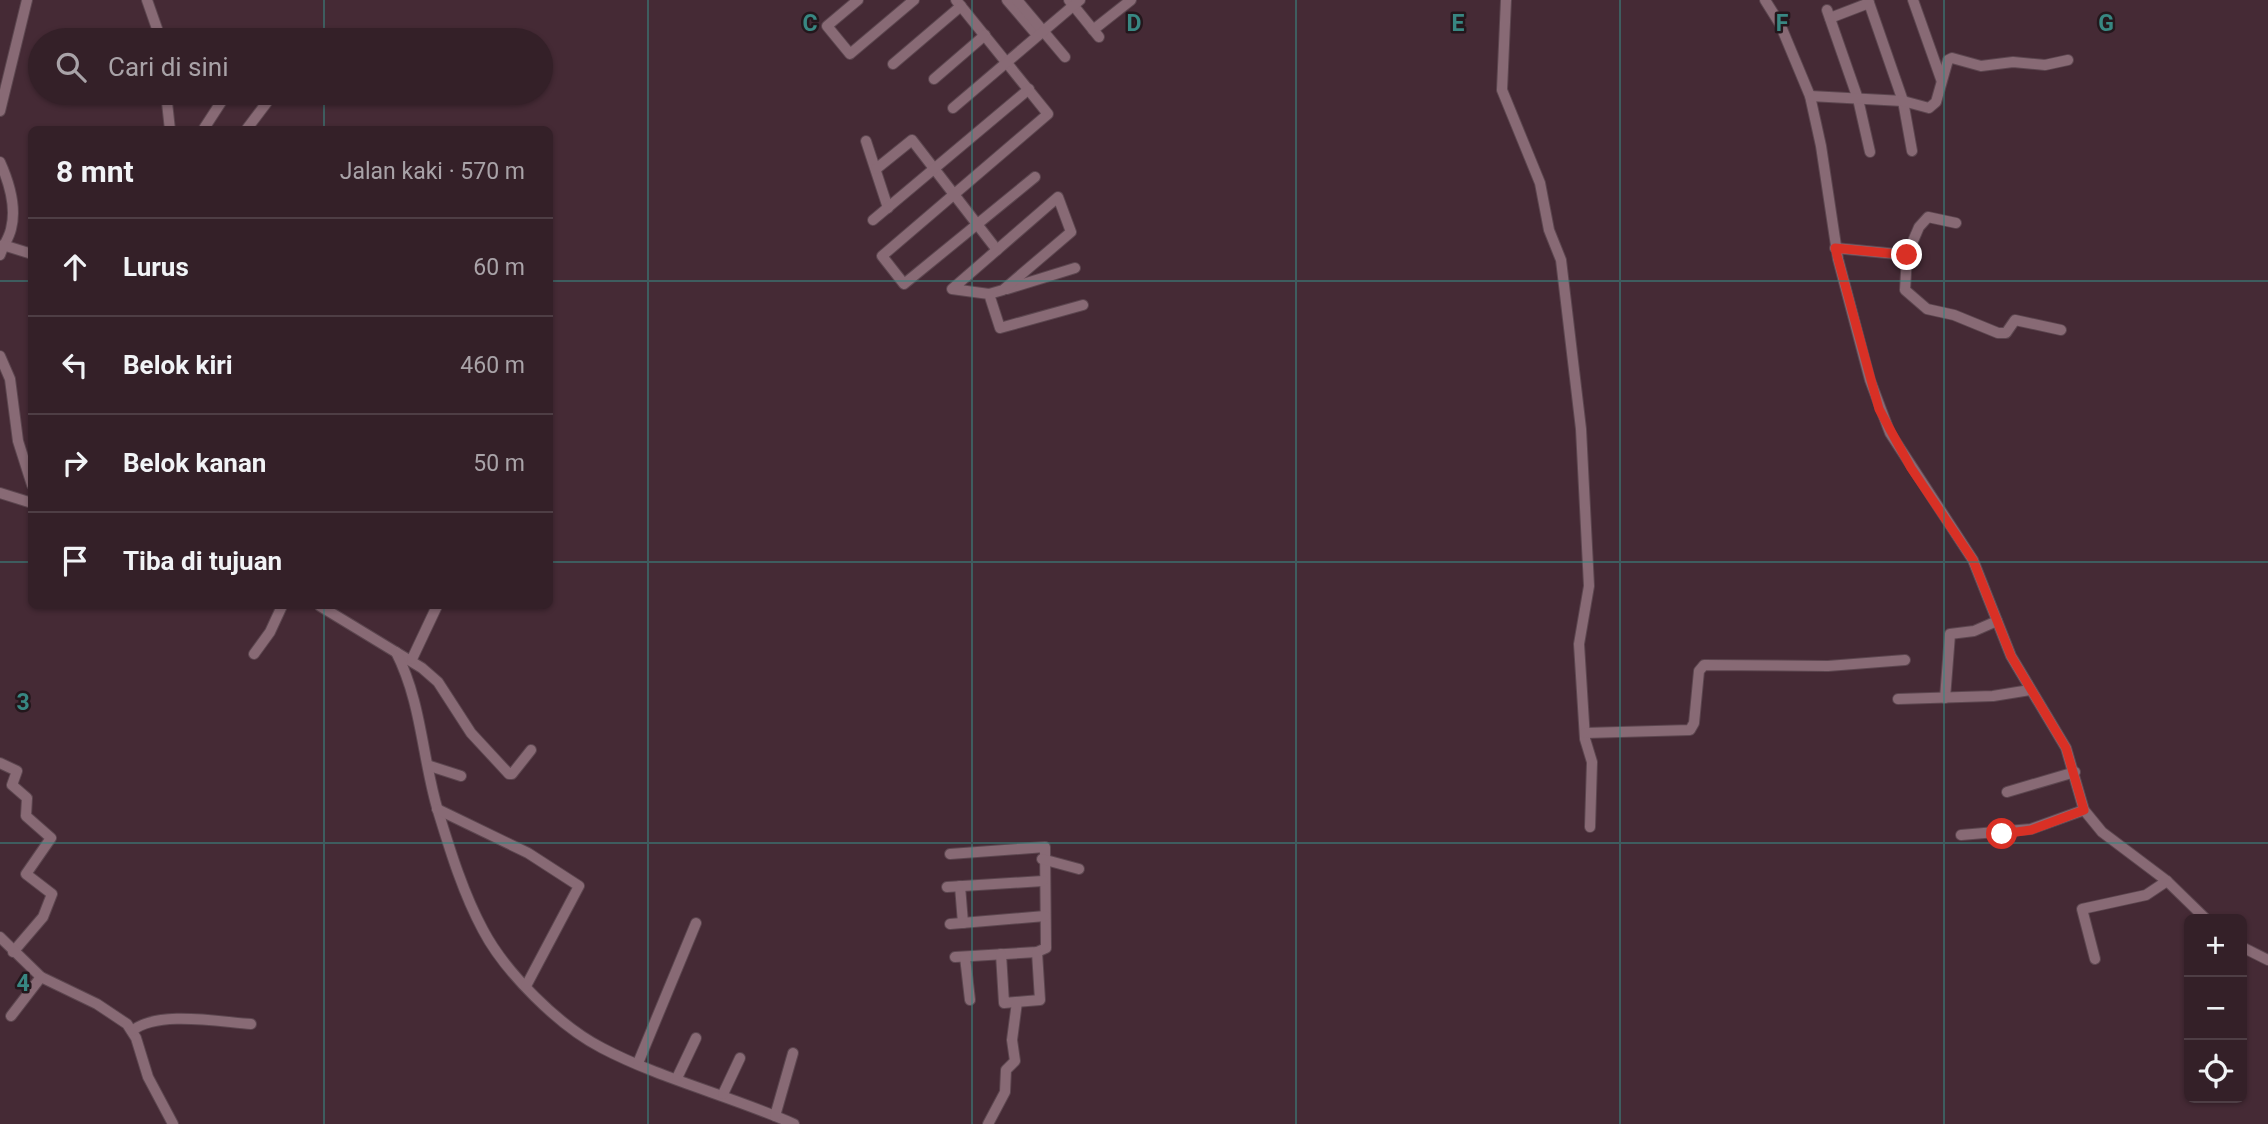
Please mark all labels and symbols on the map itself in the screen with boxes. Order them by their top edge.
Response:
text: C [802,10,818,37]
text: D [1127,10,1141,37]
text: E [1452,10,1465,37]
text: F [1776,10,1789,37]
text: G [2098,10,2114,37]
route end [1891,239,1922,270]
text: 3 [16,689,30,716]
route start [1986,818,2017,849]
text: 4 [16,970,30,997]

